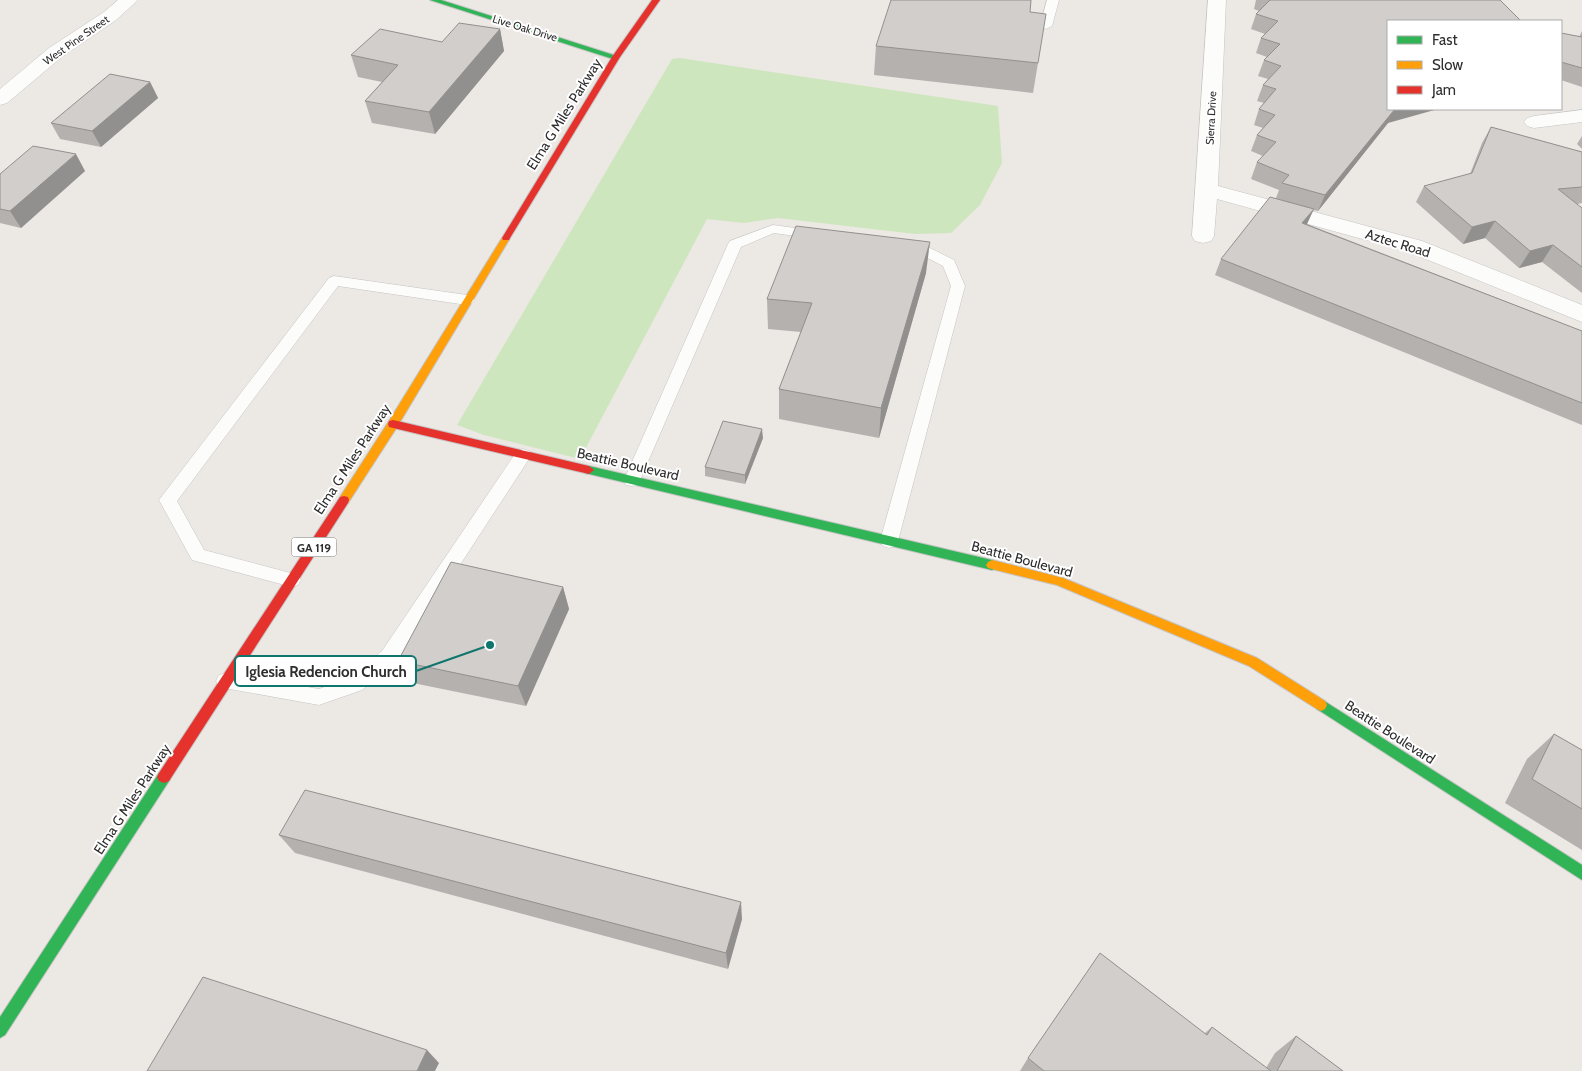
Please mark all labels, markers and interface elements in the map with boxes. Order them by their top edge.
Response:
street label: West Pine Street [40,12,112,68]
street label: Live Oak Drive [491,12,559,45]
legend [1387,20,1562,110]
text: Fast [1432,31,1457,49]
street label: Elma G Miles Parkway [522,55,606,173]
text: Slow [1432,56,1463,74]
text: Jam [1431,81,1456,99]
street label: Sierra Drive [1203,90,1219,145]
street label: Aztec Road [1363,225,1433,261]
street label: Elma G Miles Parkway [310,400,394,518]
street label: Beattie Boulevard [575,444,681,484]
street label: Beattie Boulevard [969,537,1075,581]
road number: GA 119 [292,538,336,556]
callout: Iglesia Redencion Church [235,656,416,686]
text: Iglesia Redencion Church [245,663,407,681]
street label: Beattie Boulevard [1341,696,1439,768]
street label: Elma G Miles Parkway [90,740,174,858]

